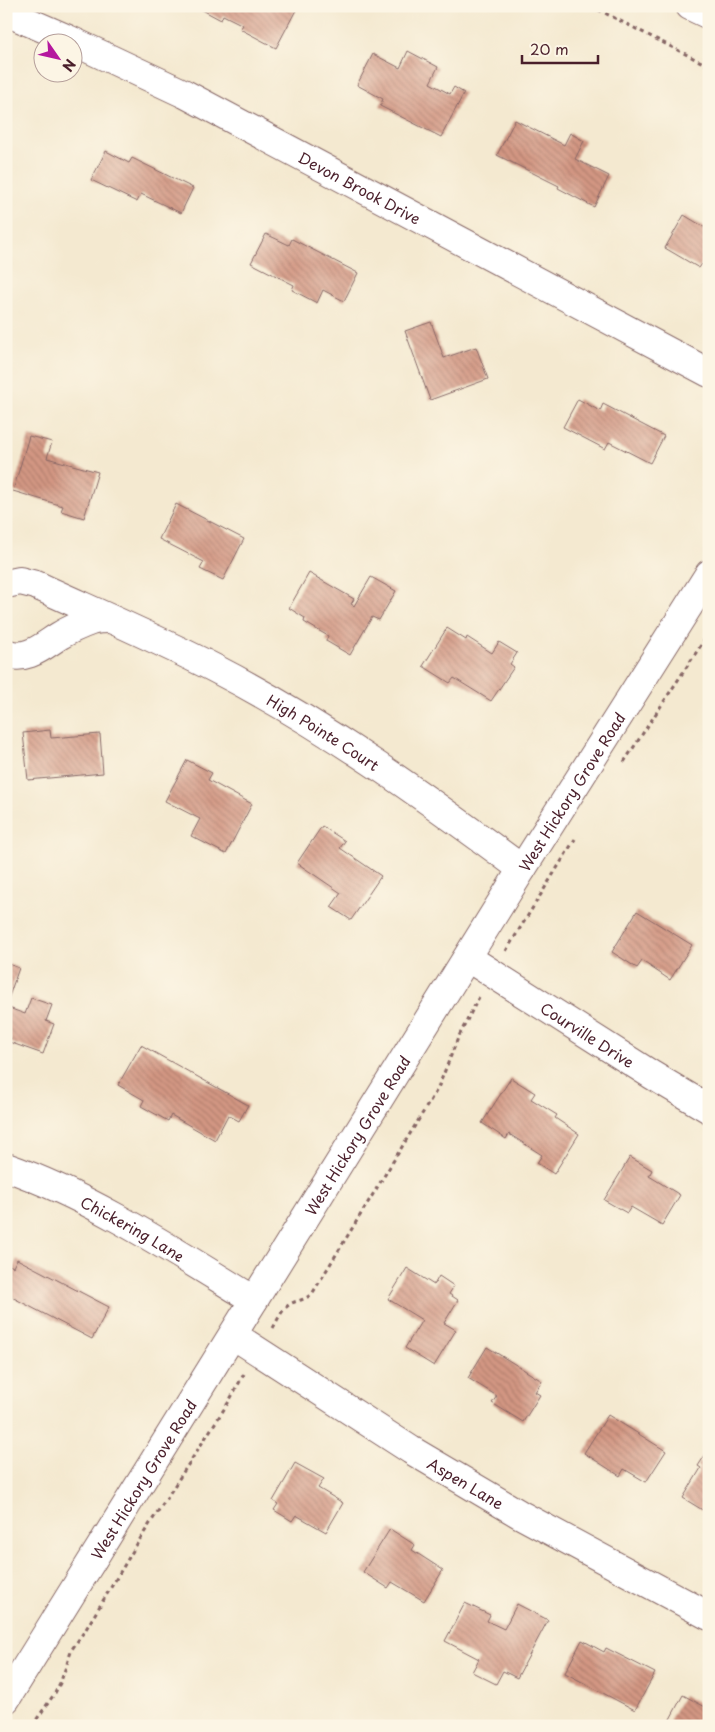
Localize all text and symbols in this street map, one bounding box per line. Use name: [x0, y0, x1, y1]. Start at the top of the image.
north arrow: [32, 32, 82, 82]
scale bar: [522, 32, 599, 64]
text: 20 m: [530, 37, 569, 60]
text: N: [57, 55, 81, 76]
street label: Devon Brook Drive: [295, 145, 425, 229]
street label: High Pointe Court: [263, 688, 384, 776]
street label: West Hickory Grove Road: [512, 708, 630, 875]
street label: Courville Drive: [536, 996, 639, 1073]
street label: West Hickory Grove Road: [298, 1051, 415, 1219]
street label: Chickering Lane: [77, 1189, 189, 1266]
street label: West Hickory Grove Road: [84, 1395, 201, 1563]
street label: Aspen Lane: [424, 1451, 509, 1514]

